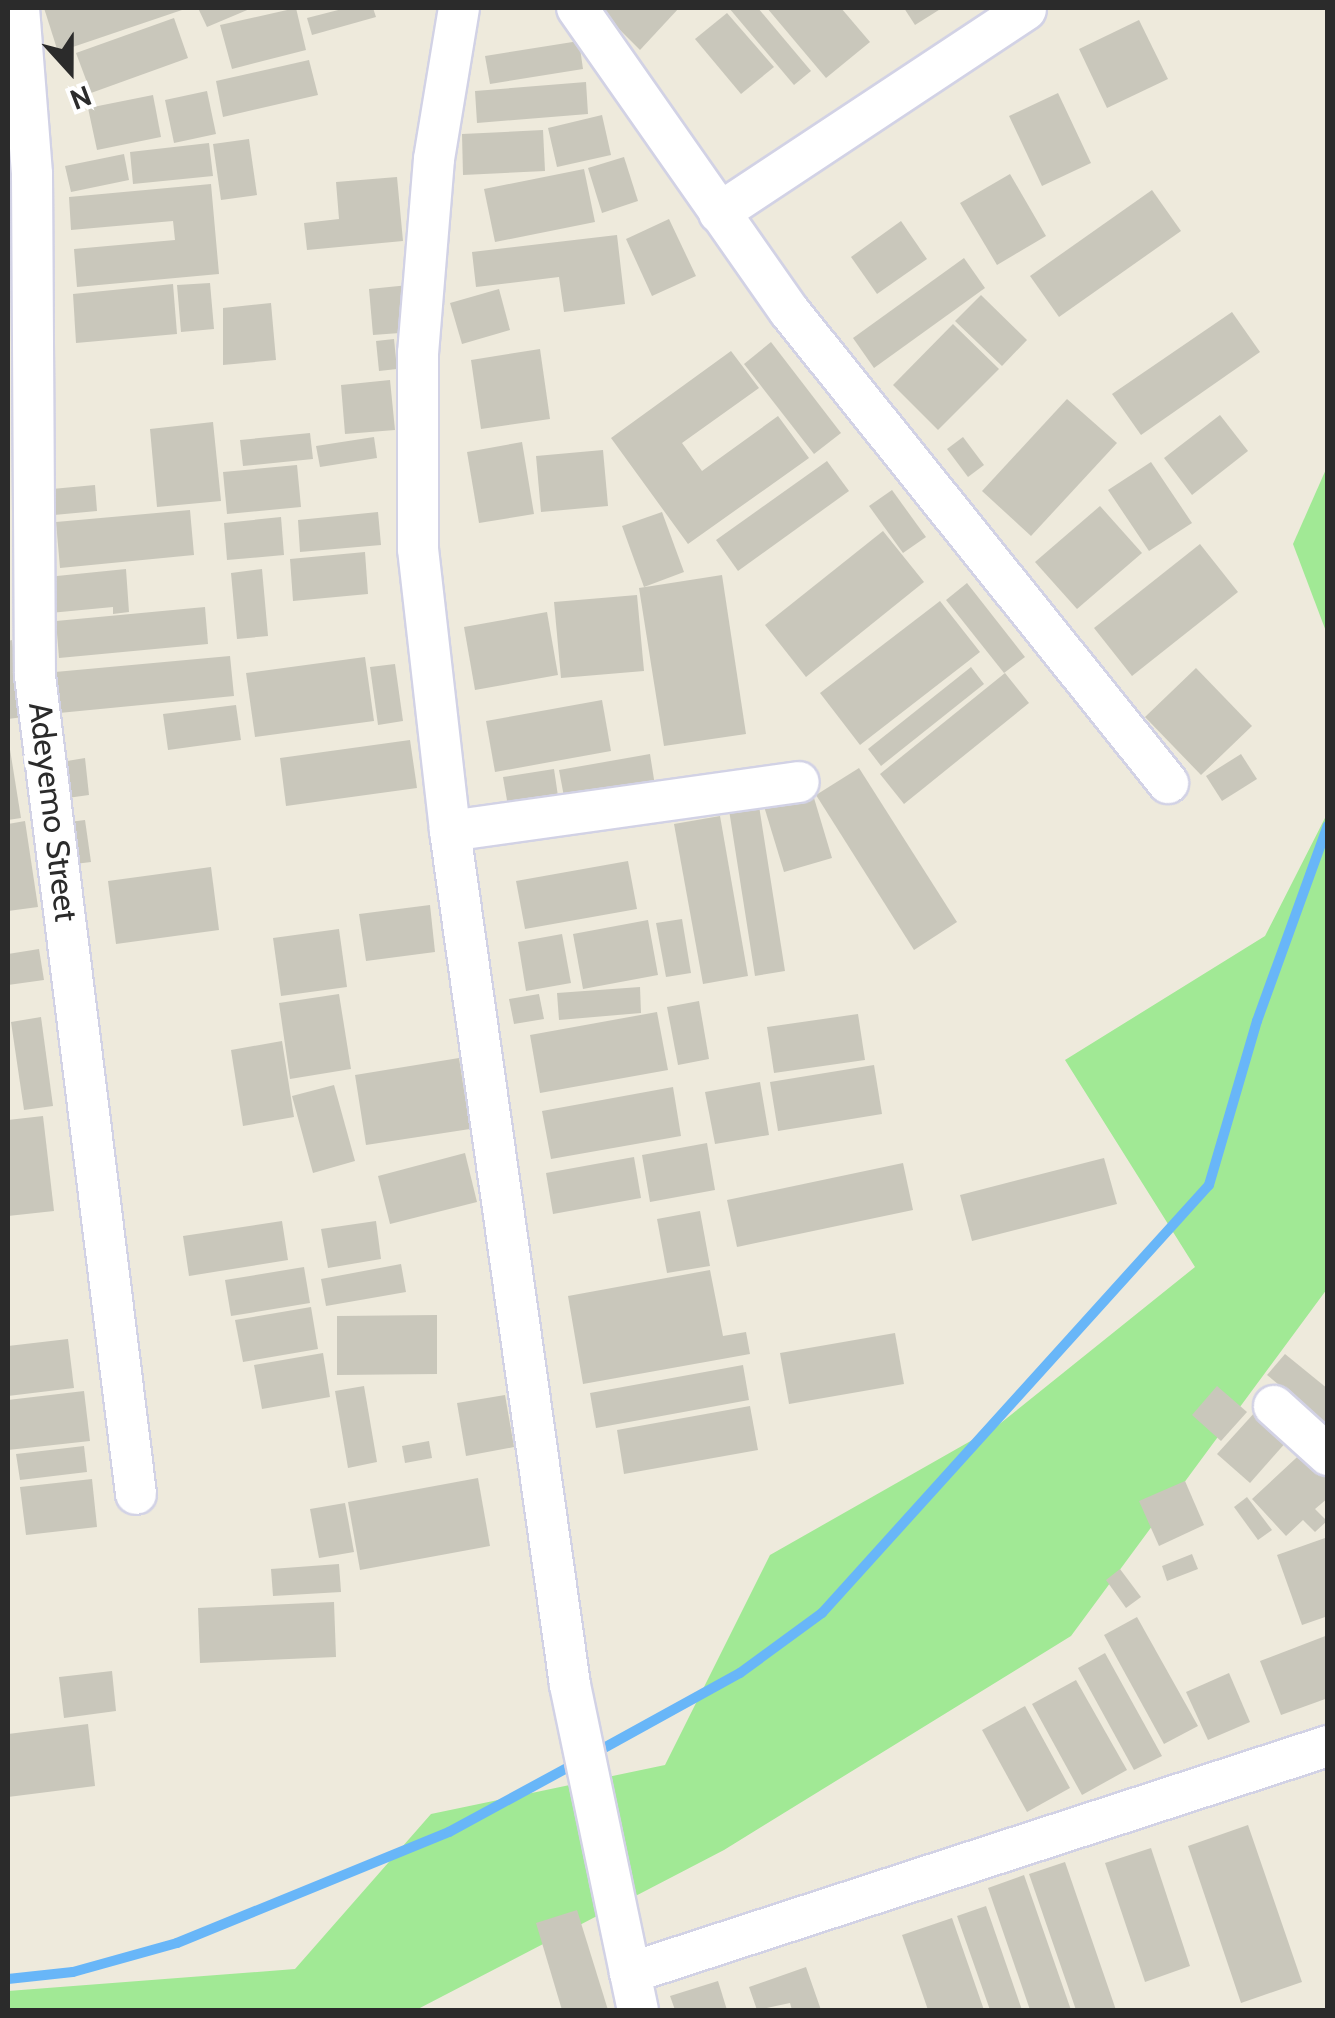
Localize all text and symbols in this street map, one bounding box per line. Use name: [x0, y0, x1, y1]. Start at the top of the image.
north arrow: [20, 20, 120, 120]
text: N: [65, 79, 96, 117]
street label: Adeyemo Street: [20, 700, 86, 924]

